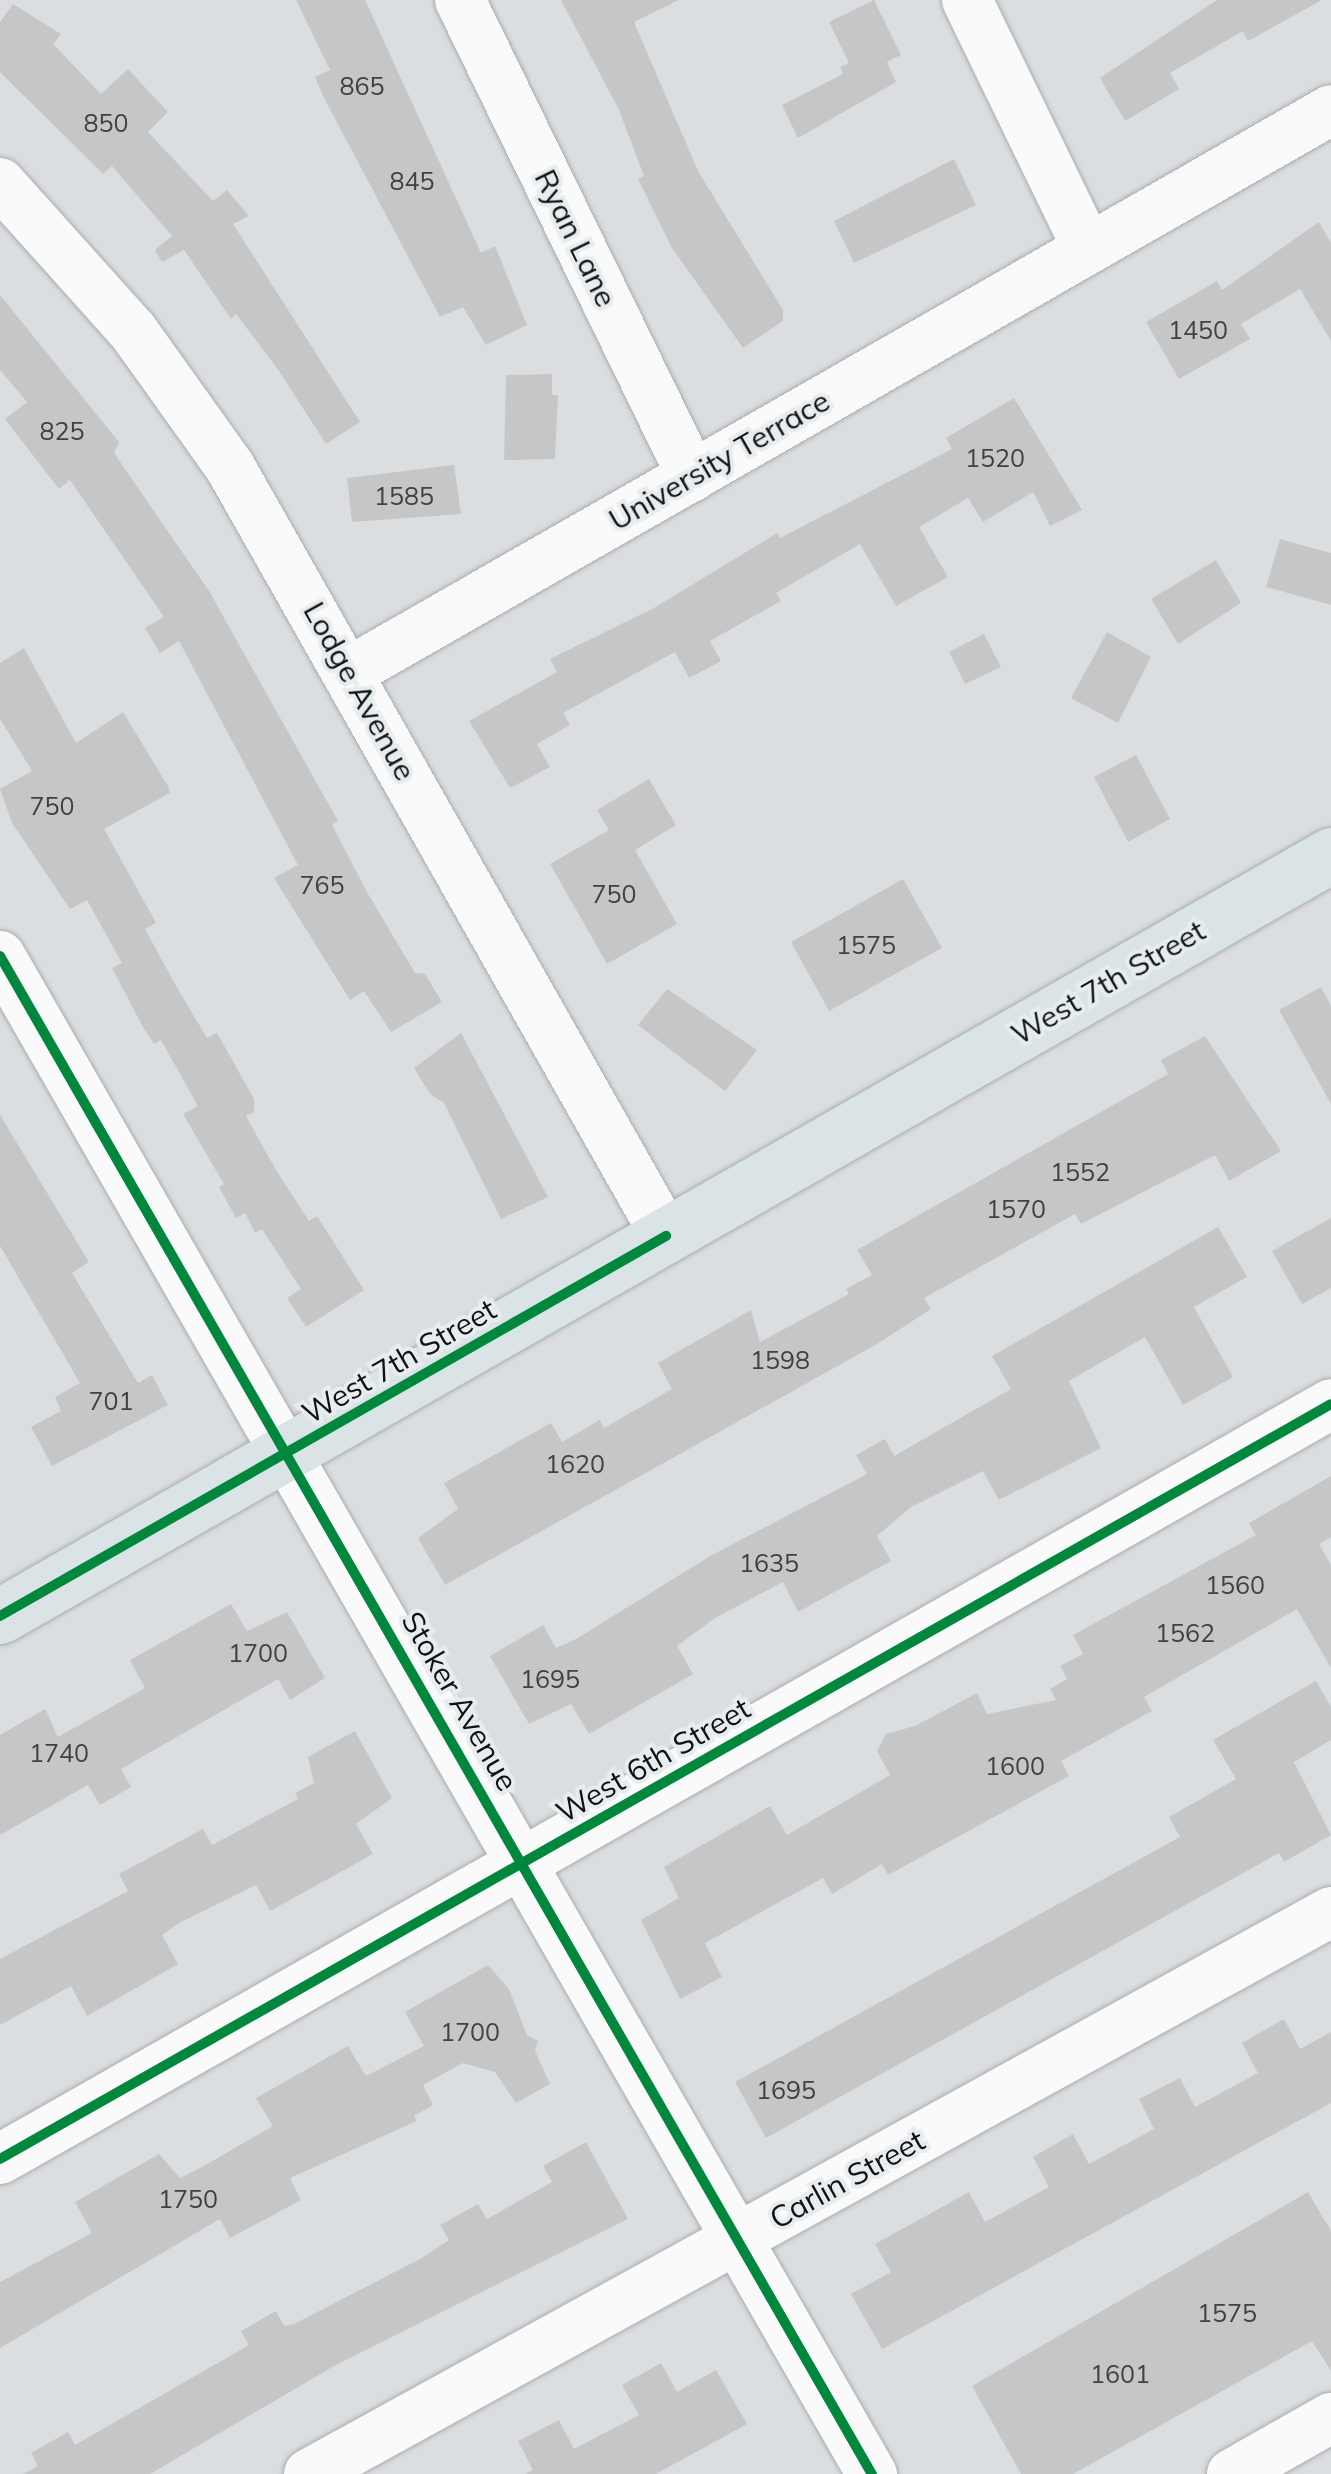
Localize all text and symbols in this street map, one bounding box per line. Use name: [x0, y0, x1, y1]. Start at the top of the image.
house number: 865: [340, 71, 384, 101]
house number: 850: [84, 108, 128, 138]
street label: Ryan Lane: [527, 164, 625, 312]
house number: 845: [390, 166, 434, 196]
house number: 1450: [1168, 315, 1228, 345]
street label: University Terrace: [602, 382, 836, 538]
house number: 825: [40, 416, 84, 446]
house number: 1520: [965, 443, 1025, 473]
house number: 1585: [374, 481, 434, 511]
street label: Lodge Avenue: [296, 596, 424, 786]
house number: 750: [30, 791, 74, 821]
house number: 765: [300, 870, 344, 900]
house number: 750: [592, 879, 636, 909]
street label: West 7th Street: [1005, 912, 1211, 1052]
house number: 1575: [836, 930, 896, 960]
house number: 1552: [1050, 1157, 1110, 1187]
house number: 1570: [986, 1194, 1046, 1224]
street label: West 7th Street: [296, 1291, 502, 1431]
house number: 1598: [750, 1345, 810, 1375]
house number: 701: [89, 1386, 133, 1416]
house number: 1620: [545, 1449, 605, 1479]
house number: 1635: [739, 1548, 799, 1578]
house number: 1560: [1205, 1570, 1265, 1600]
street label: Stoker Avenue: [394, 1605, 526, 1797]
house number: 1562: [1155, 1618, 1215, 1648]
house number: 1700: [228, 1638, 288, 1668]
house number: 1695: [520, 1664, 580, 1694]
street label: West 6th Street: [550, 1690, 756, 1830]
house number: 1740: [29, 1738, 89, 1768]
house number: 1600: [985, 1751, 1045, 1781]
house number: 1700: [440, 2017, 500, 2047]
house number: 1695: [756, 2075, 816, 2105]
street label: Carlin Street: [763, 2122, 931, 2236]
house number: 1750: [158, 2184, 218, 2214]
house number: 1575: [1197, 2298, 1257, 2328]
house number: 1601: [1090, 2359, 1150, 2389]

